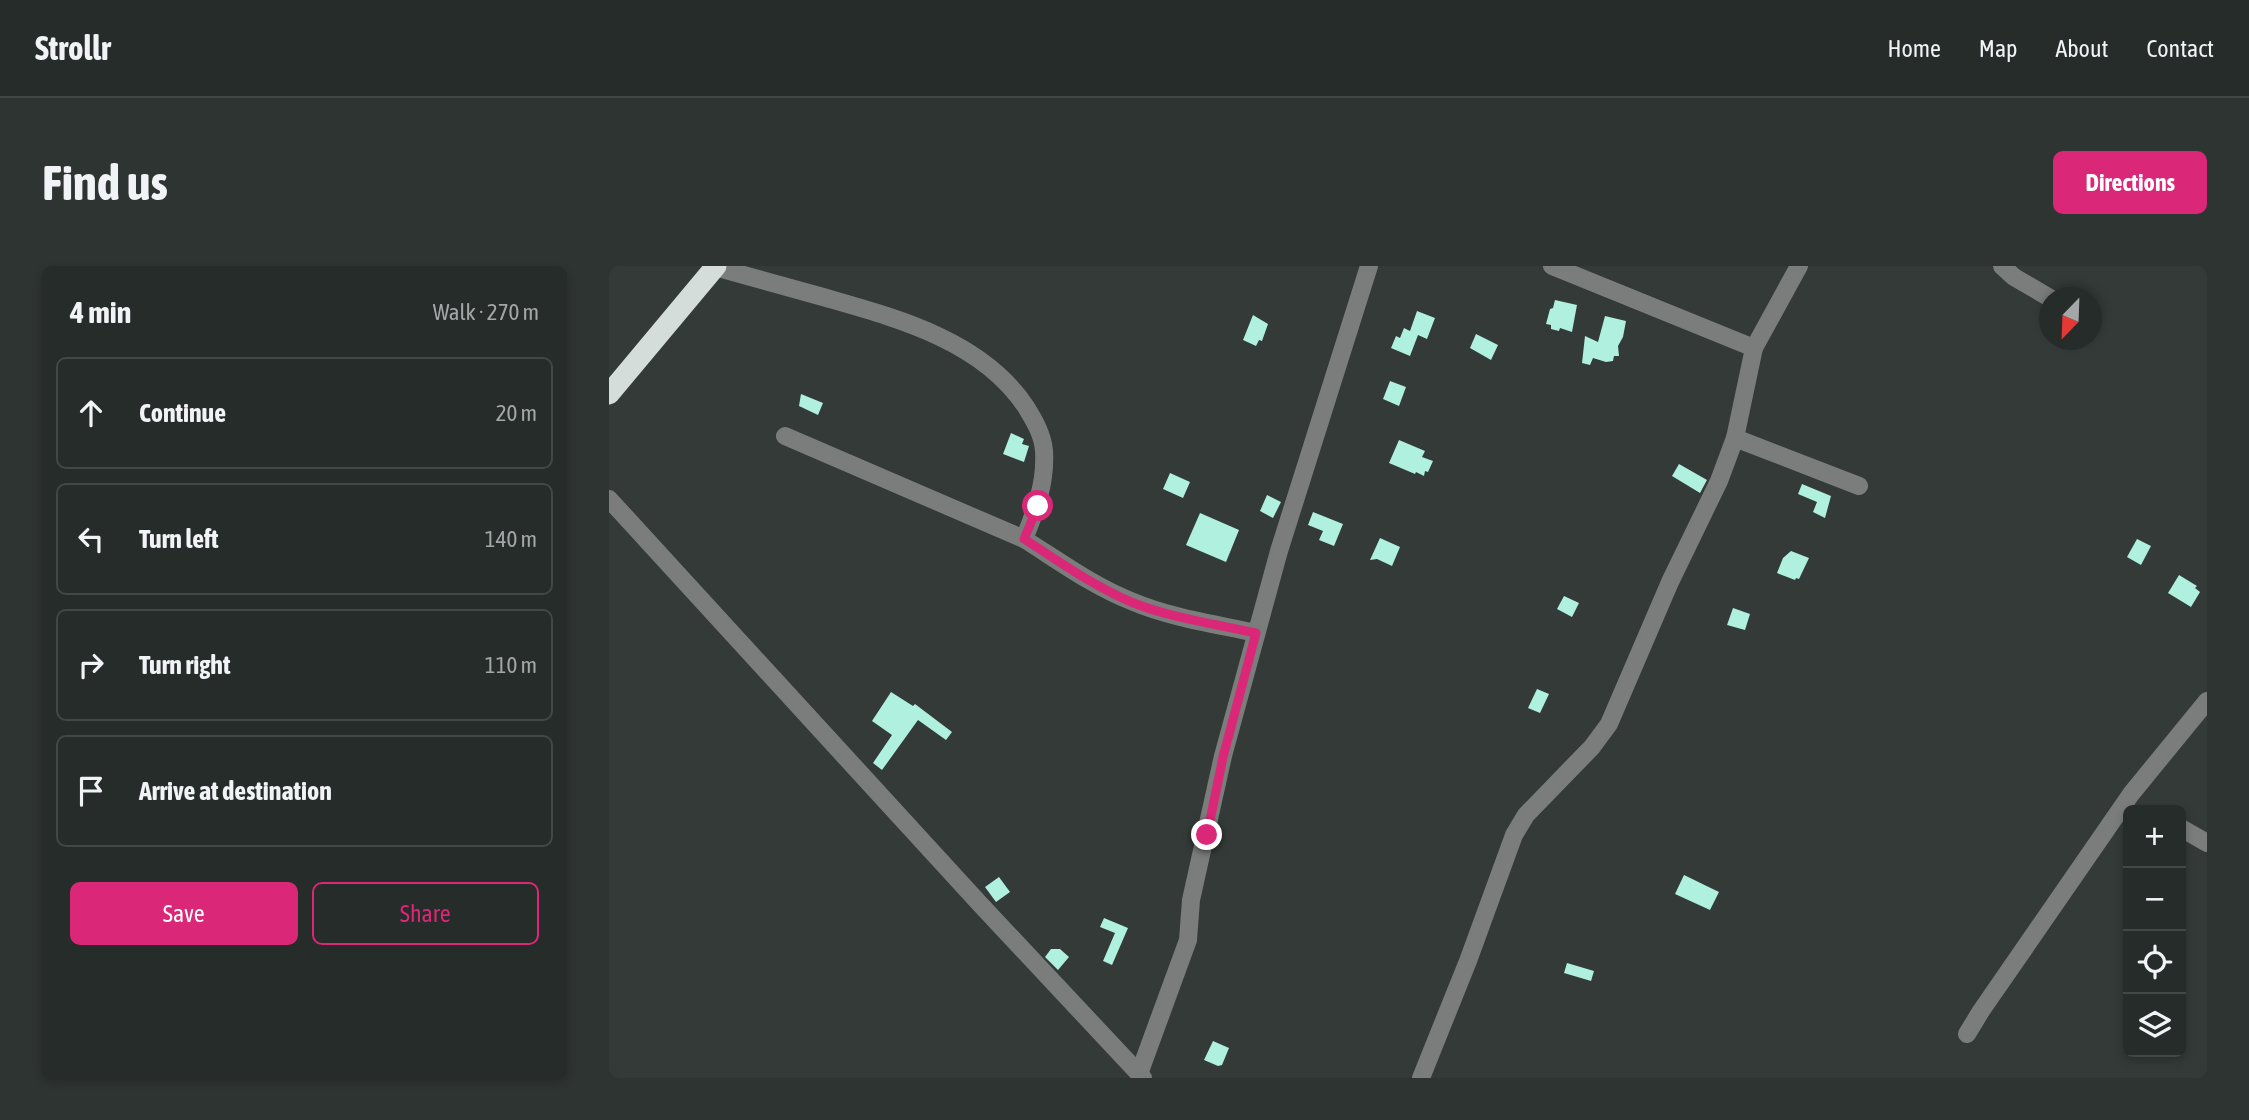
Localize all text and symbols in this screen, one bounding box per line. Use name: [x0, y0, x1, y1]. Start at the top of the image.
text: Strollr: [35, 29, 111, 67]
text: Home: [1887, 35, 1941, 62]
text: Map: [1979, 35, 2017, 62]
text: About: [2055, 35, 2108, 62]
text: Contact: [2146, 35, 2214, 62]
button: Directions: [2053, 151, 2207, 214]
text: Find us: [42, 154, 168, 210]
north arrow: [2039, 287, 2102, 350]
text: 4 min: [70, 295, 131, 329]
text: Walk · 270 m: [433, 299, 539, 325]
icon: ahead: [72, 394, 110, 432]
text: Continue: [139, 398, 226, 428]
text: 20 m: [496, 400, 537, 426]
route start: [1022, 490, 1053, 521]
icon: left: [72, 520, 110, 558]
text: Turn left: [139, 524, 219, 554]
text: 140 m: [485, 526, 537, 552]
icon: right: [72, 646, 110, 684]
text: Turn right: [139, 650, 230, 680]
text: 110 m: [485, 652, 537, 678]
icon: arrive: [72, 772, 110, 810]
text: Arrive at destination: [139, 776, 332, 806]
map controls: [2123, 805, 2186, 1057]
button: +: [2123, 805, 2186, 868]
route end: [1191, 819, 1222, 850]
button: −: [2123, 868, 2186, 931]
button: Save: [70, 882, 298, 945]
button: Share: [312, 882, 539, 945]
button: locate: [2123, 931, 2186, 994]
button: layers: [2123, 994, 2186, 1057]

